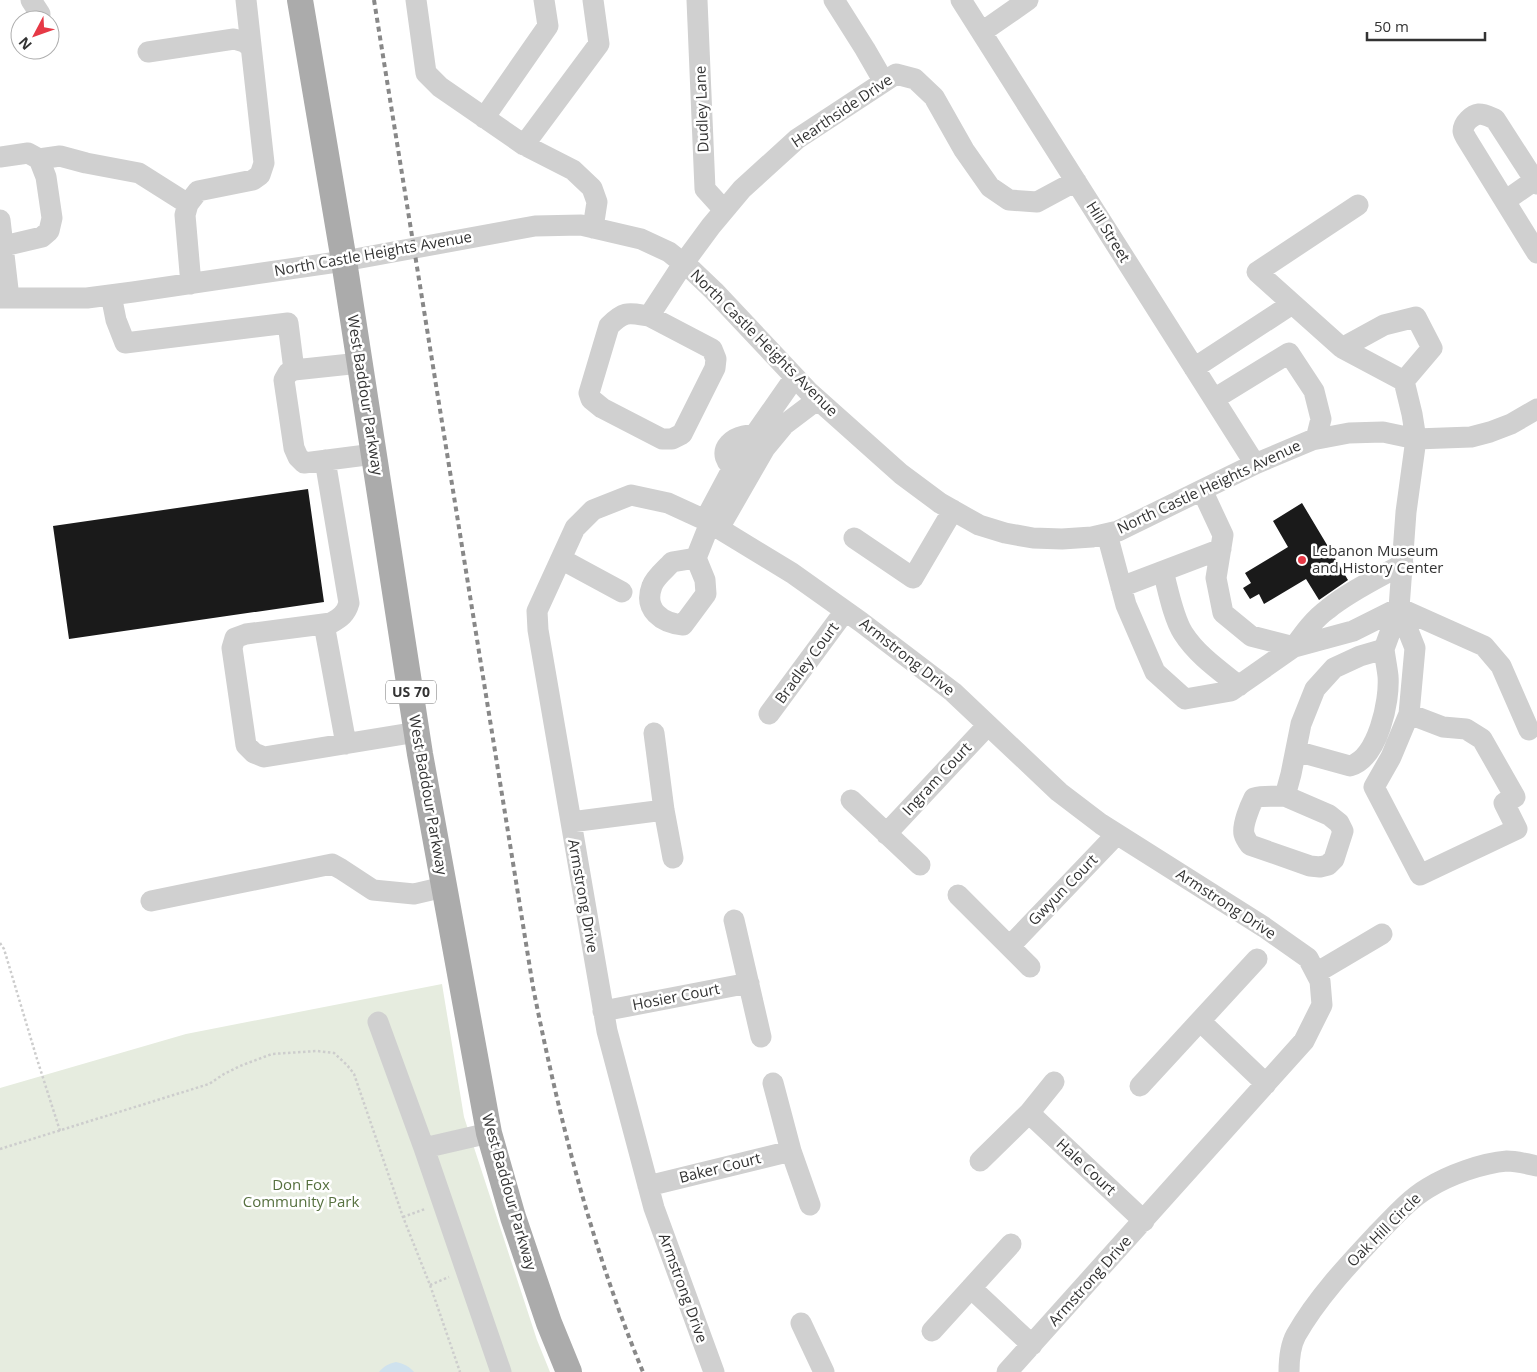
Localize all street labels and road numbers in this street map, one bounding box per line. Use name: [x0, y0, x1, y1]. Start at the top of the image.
street label: Dudley Lane: [689, 65, 713, 153]
street label: Hearthside Drive: [787, 69, 896, 151]
street label: Hill Street: [1082, 197, 1135, 266]
street label: North Castle Heights Avenue: [272, 226, 473, 280]
street label: North Castle Heights Avenue: [687, 264, 843, 420]
street label: West Baddour Parkway: [343, 313, 389, 477]
street label: North Castle Heights Avenue: [1113, 435, 1304, 538]
street label: Armstrong Drive: [856, 613, 959, 700]
street label: Bradley Court: [770, 618, 843, 707]
road number: US 70: [386, 680, 436, 704]
street label: West Baddour Parkway: [405, 713, 453, 877]
street label: Ingram Court: [897, 738, 975, 819]
street label: Armstrong Drive: [564, 837, 604, 954]
street label: Gwyun Court: [1023, 849, 1101, 929]
street label: Armstrong Drive: [1173, 863, 1280, 943]
street label: Hosier Court: [630, 978, 721, 1014]
street label: West Baddour Parkway: [478, 1111, 542, 1273]
street label: Hale Court: [1053, 1133, 1121, 1199]
street label: Baker Court: [677, 1147, 763, 1187]
street label: Oak Hill Circle: [1342, 1188, 1425, 1271]
street label: Armstrong Drive: [655, 1230, 713, 1345]
street label: Armstrong Drive: [1043, 1231, 1135, 1330]

